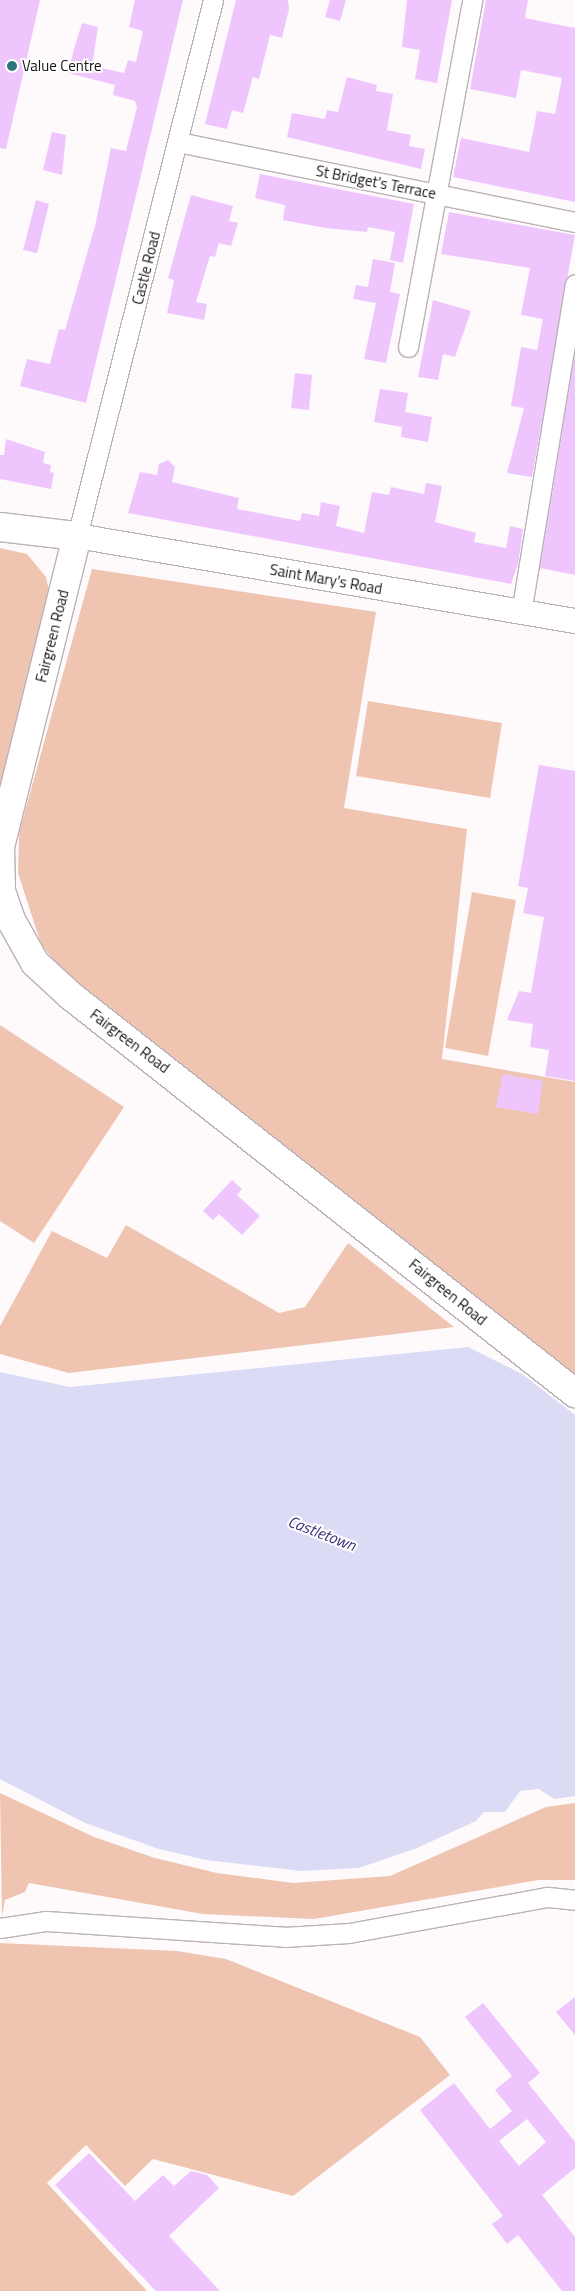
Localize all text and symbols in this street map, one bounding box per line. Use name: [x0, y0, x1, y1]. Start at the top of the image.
place label: Value Centre: [22, 57, 102, 75]
marker: Value Centre: [6, 60, 18, 72]
street label: St Bridget's Terrace: [314, 162, 438, 202]
street label: Castle Road: [128, 230, 164, 306]
street label: Saint Mary's Road: [268, 560, 384, 598]
street label: Fairgreen Road: [32, 588, 72, 684]
street label: Fairgreen Road: [87, 1005, 173, 1077]
street label: Fairgreen Road: [405, 1255, 491, 1329]
water label: Castletown: [285, 1511, 359, 1555]

